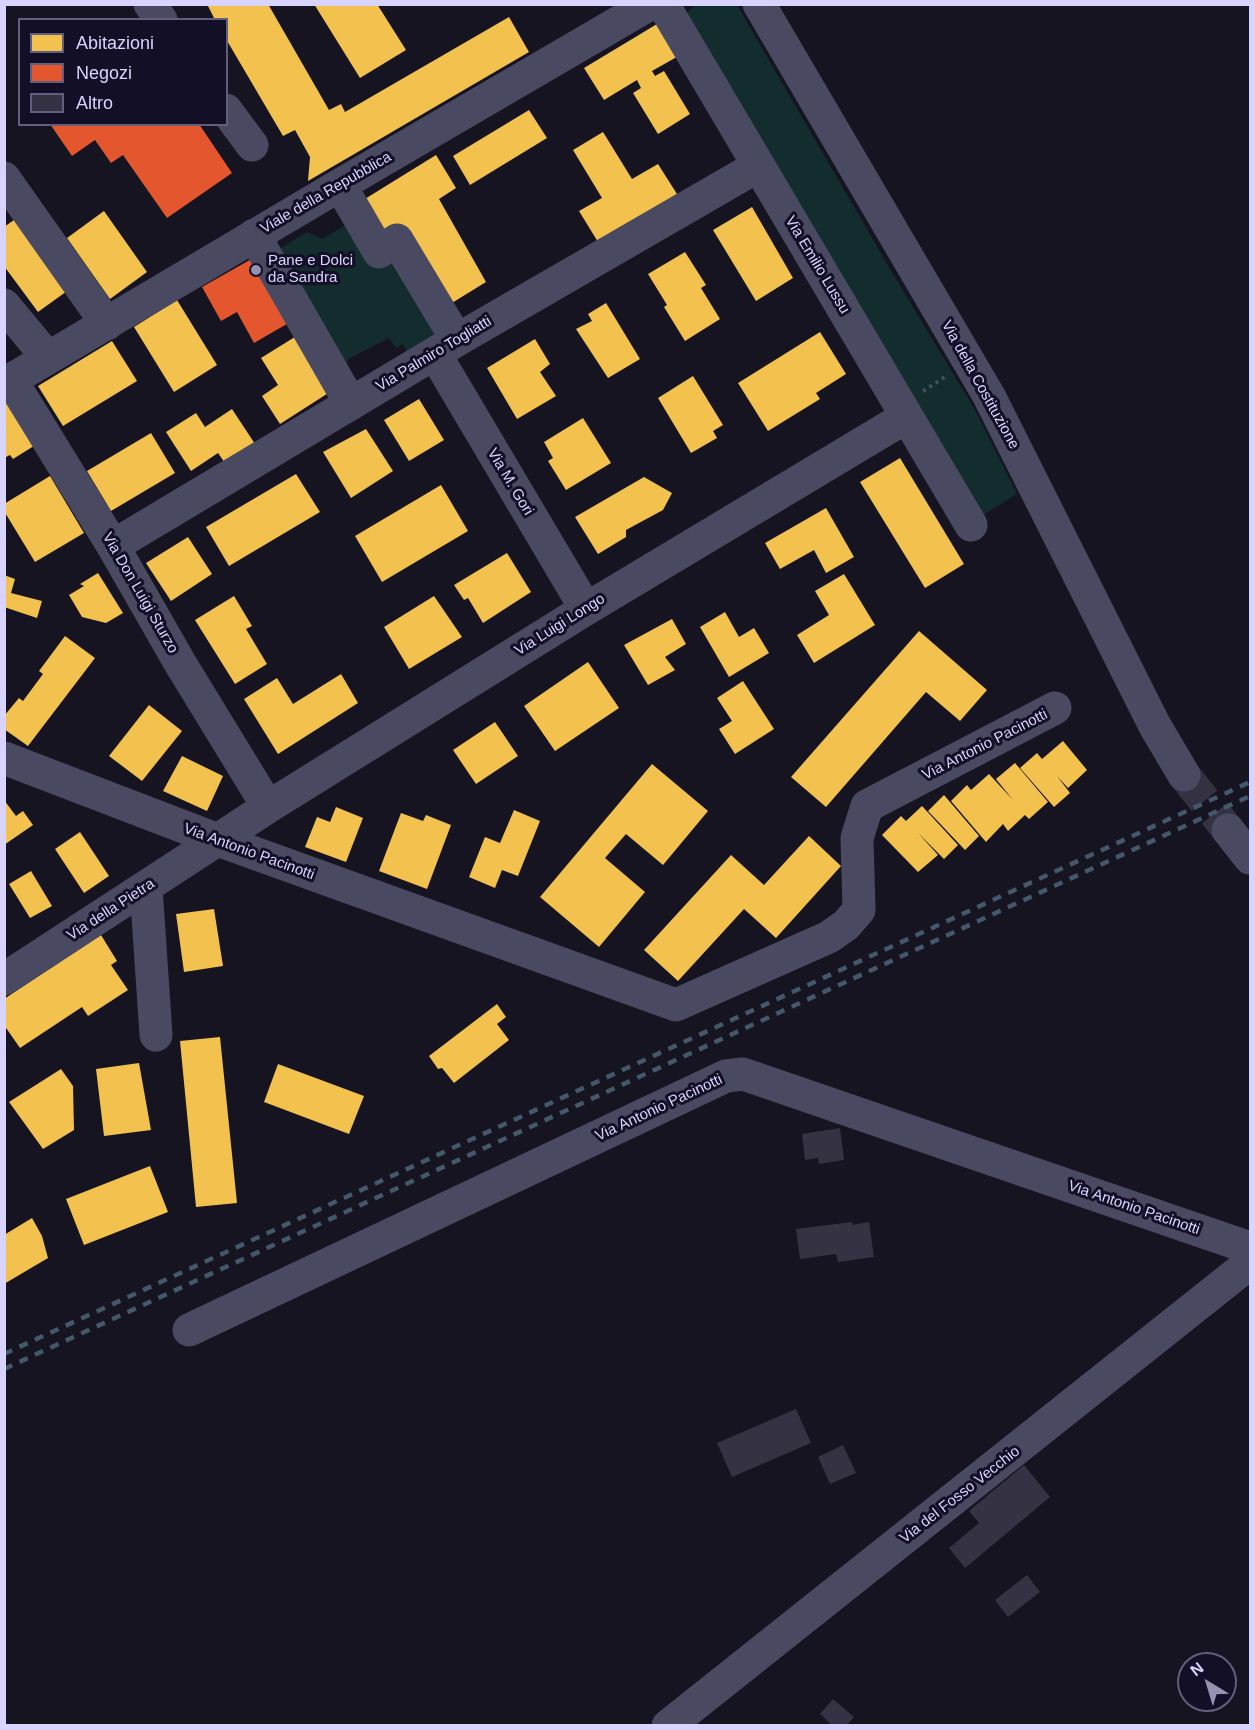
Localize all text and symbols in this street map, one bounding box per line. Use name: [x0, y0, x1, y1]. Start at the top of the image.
legend: [18, 18, 228, 126]
text: Abitazioni: [76, 33, 154, 53]
text: Negozi: [76, 63, 132, 83]
text: Altro: [76, 93, 113, 113]
street label: Viale della Repubblica: [257, 148, 395, 238]
street label: Via Emilio Lussu: [781, 213, 853, 317]
place label: Pane e Dolci da Sandra: [268, 252, 353, 287]
marker: Pane e Dolci da Sandra: [249, 263, 263, 277]
street label: Via Palmiro Togliatti: [373, 312, 495, 396]
street label: Via della Costituzione: [937, 318, 1023, 452]
street label: Via M. Gori: [483, 445, 537, 519]
street label: Via Don Luigi Sturzo: [98, 529, 182, 657]
street label: Via Luigi Longo: [511, 590, 609, 660]
street label: Via Antonio Pacinotti: [919, 706, 1051, 784]
street label: Via Antonio Pacinotti: [181, 820, 317, 884]
street label: Via della Pietra: [64, 875, 158, 945]
street label: Via Antonio Pacinotti: [593, 1071, 725, 1145]
street label: Via Antonio Pacinotti: [1066, 1177, 1202, 1239]
street label: Via del Fosso Vecchio: [896, 1443, 1024, 1547]
north arrow: [1177, 1652, 1237, 1712]
text: N: [1187, 1659, 1207, 1679]

